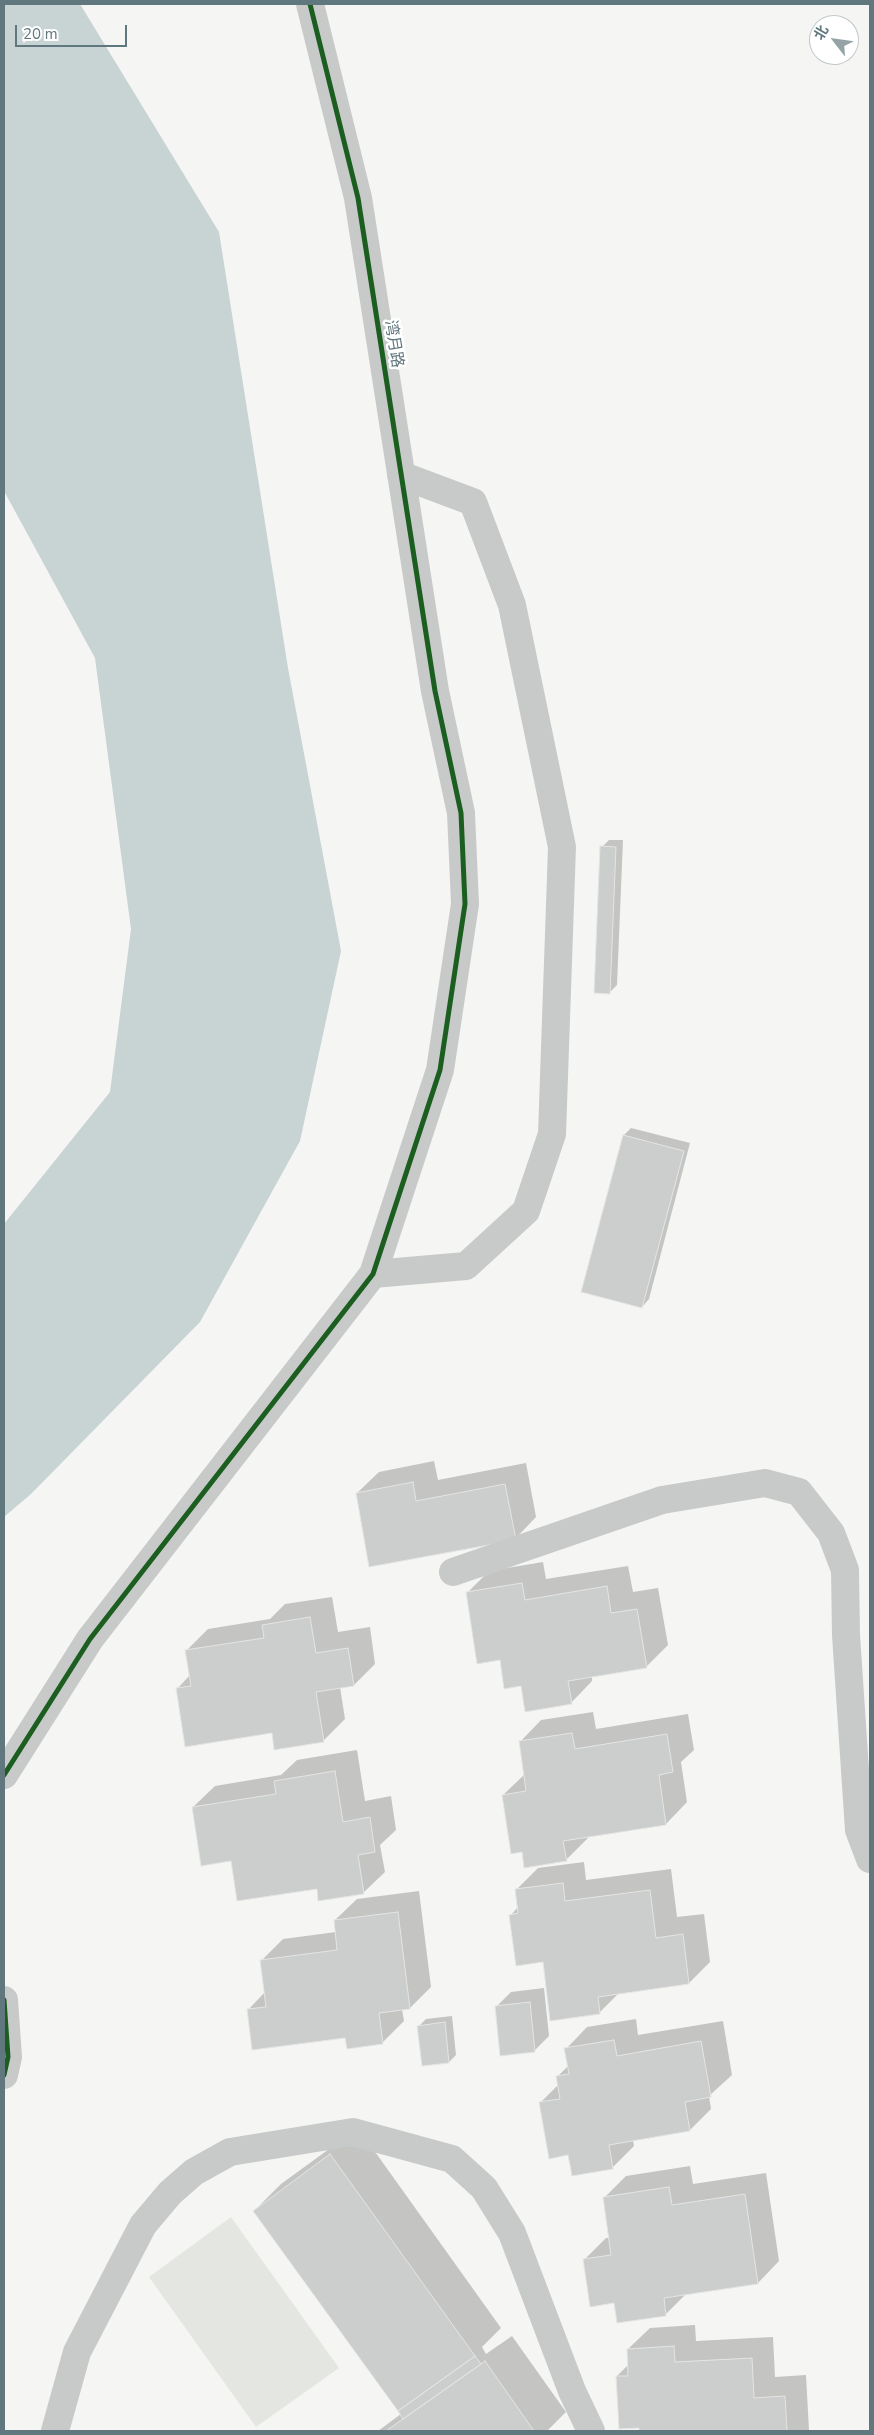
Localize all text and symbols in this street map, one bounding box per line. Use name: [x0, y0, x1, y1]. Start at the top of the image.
scale bar: [18, 15, 130, 47]
north arrow: [809, 15, 859, 65]
text: 北: [810, 22, 833, 44]
text: 20 m: [23, 24, 58, 44]
street label: 湾月路: [380, 319, 406, 369]

